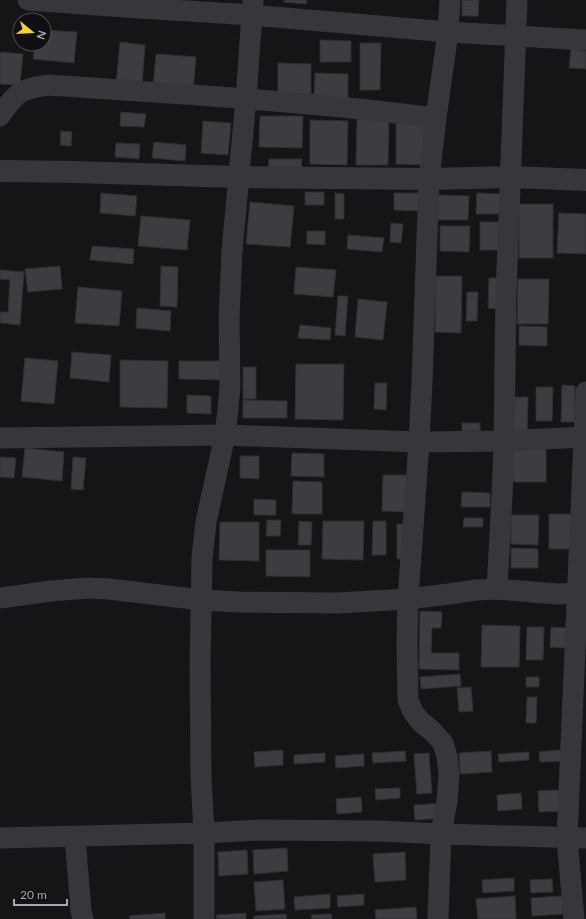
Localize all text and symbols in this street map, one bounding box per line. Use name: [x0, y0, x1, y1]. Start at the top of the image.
north arrow: [12, 12, 52, 52]
text: N: [34, 29, 49, 41]
scale bar: [14, 881, 67, 907]
text: 20 m: [20, 887, 47, 902]

